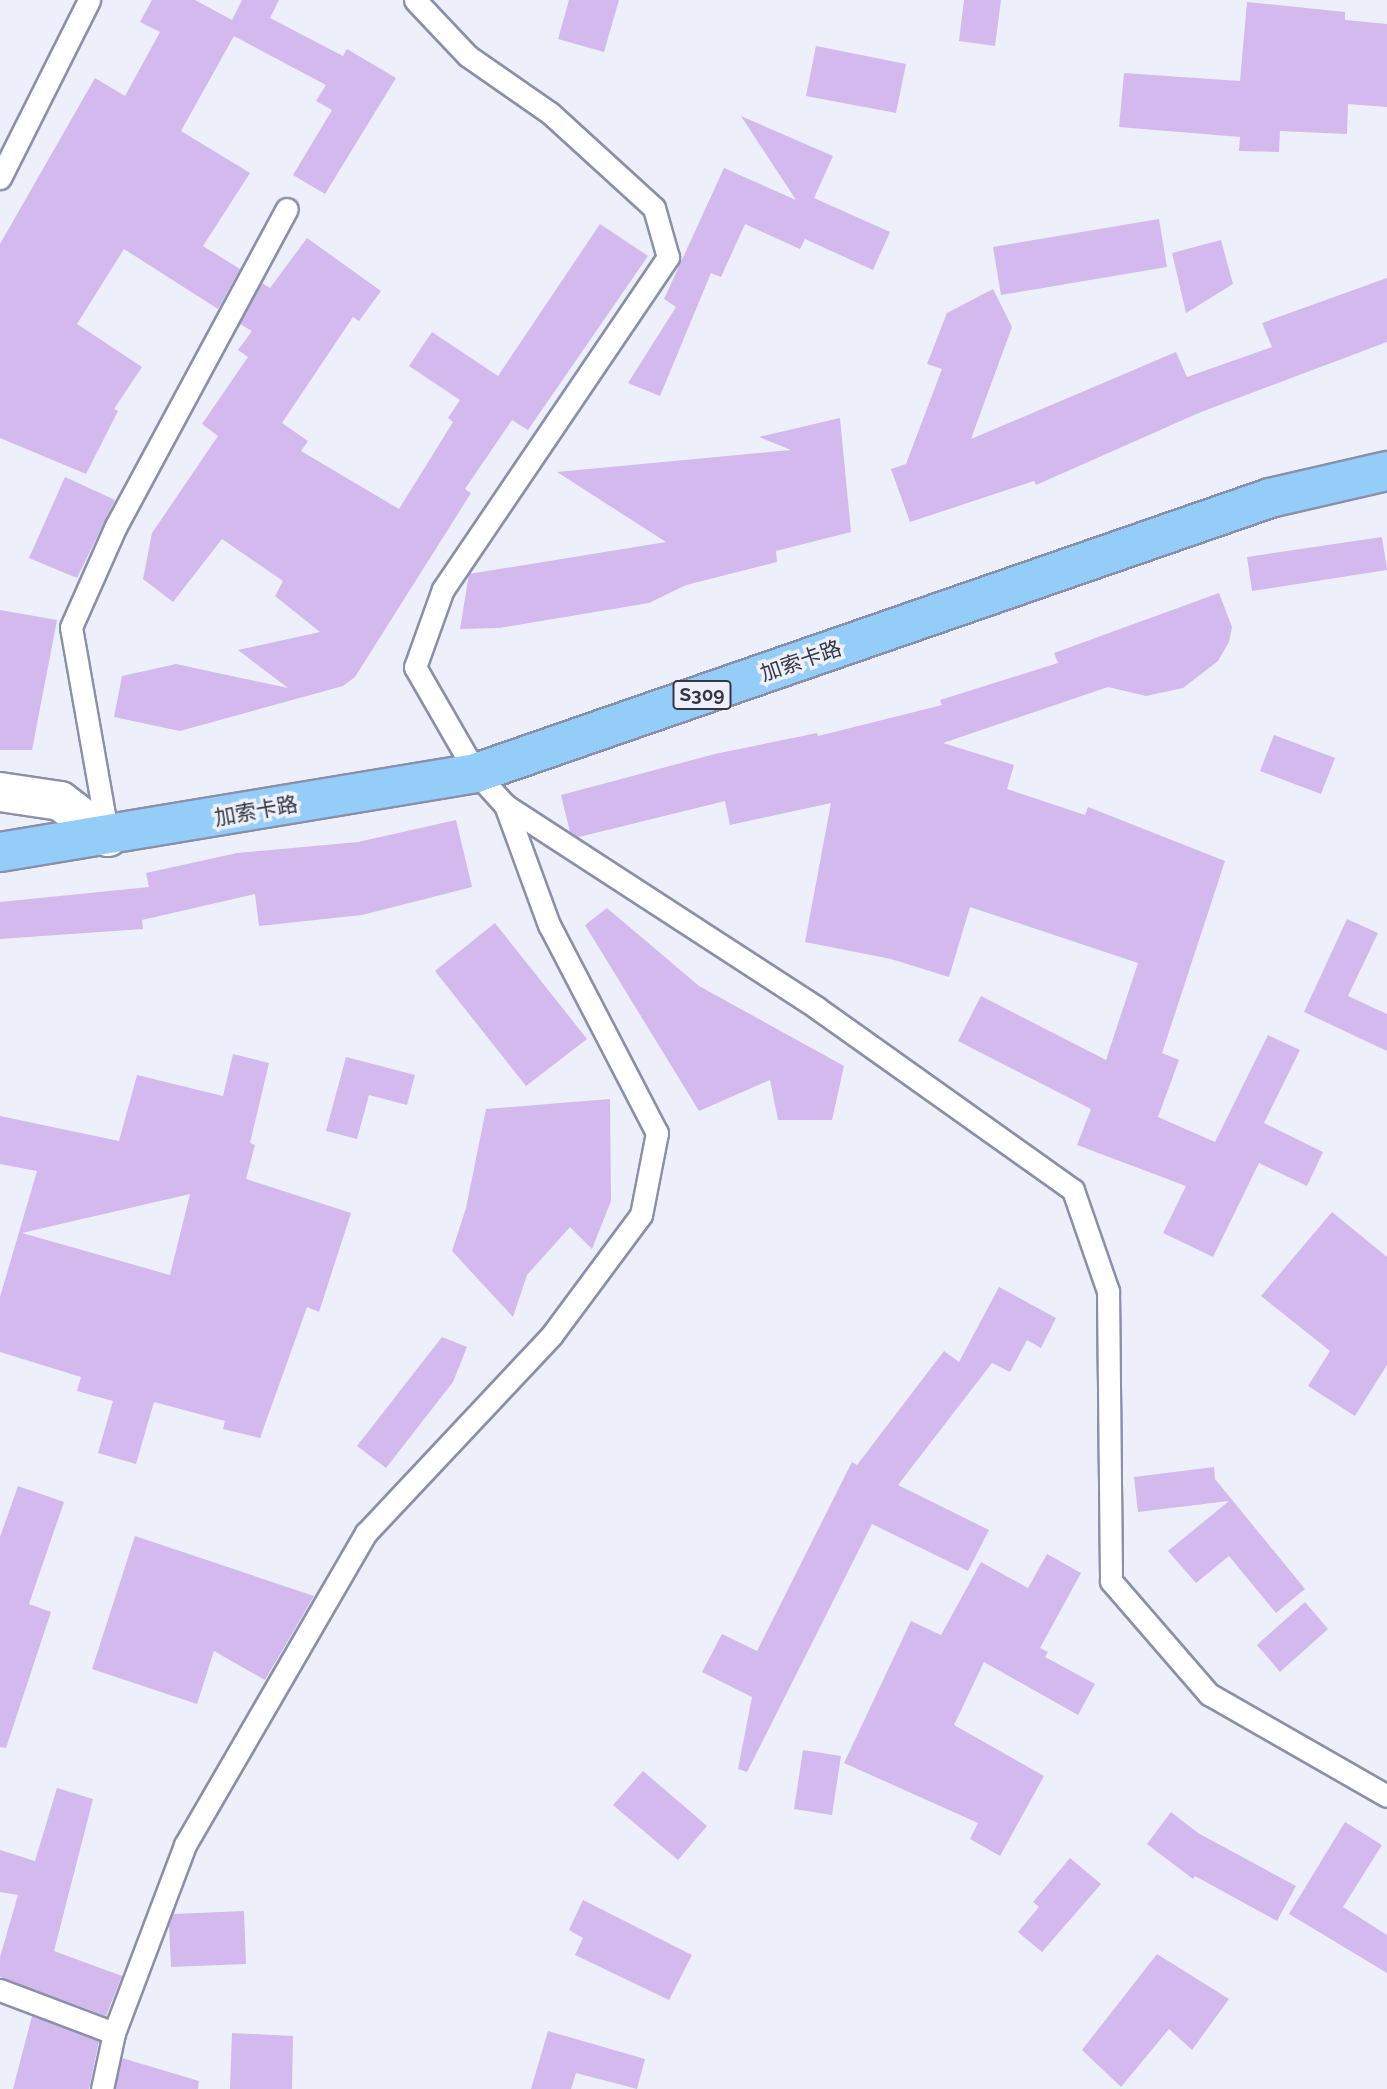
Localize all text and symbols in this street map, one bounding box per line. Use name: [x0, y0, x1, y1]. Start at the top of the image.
street label: 加索卡路: [757, 635, 845, 687]
road number: S309: [672, 680, 732, 710]
street label: 加索卡路: [212, 791, 300, 831]

